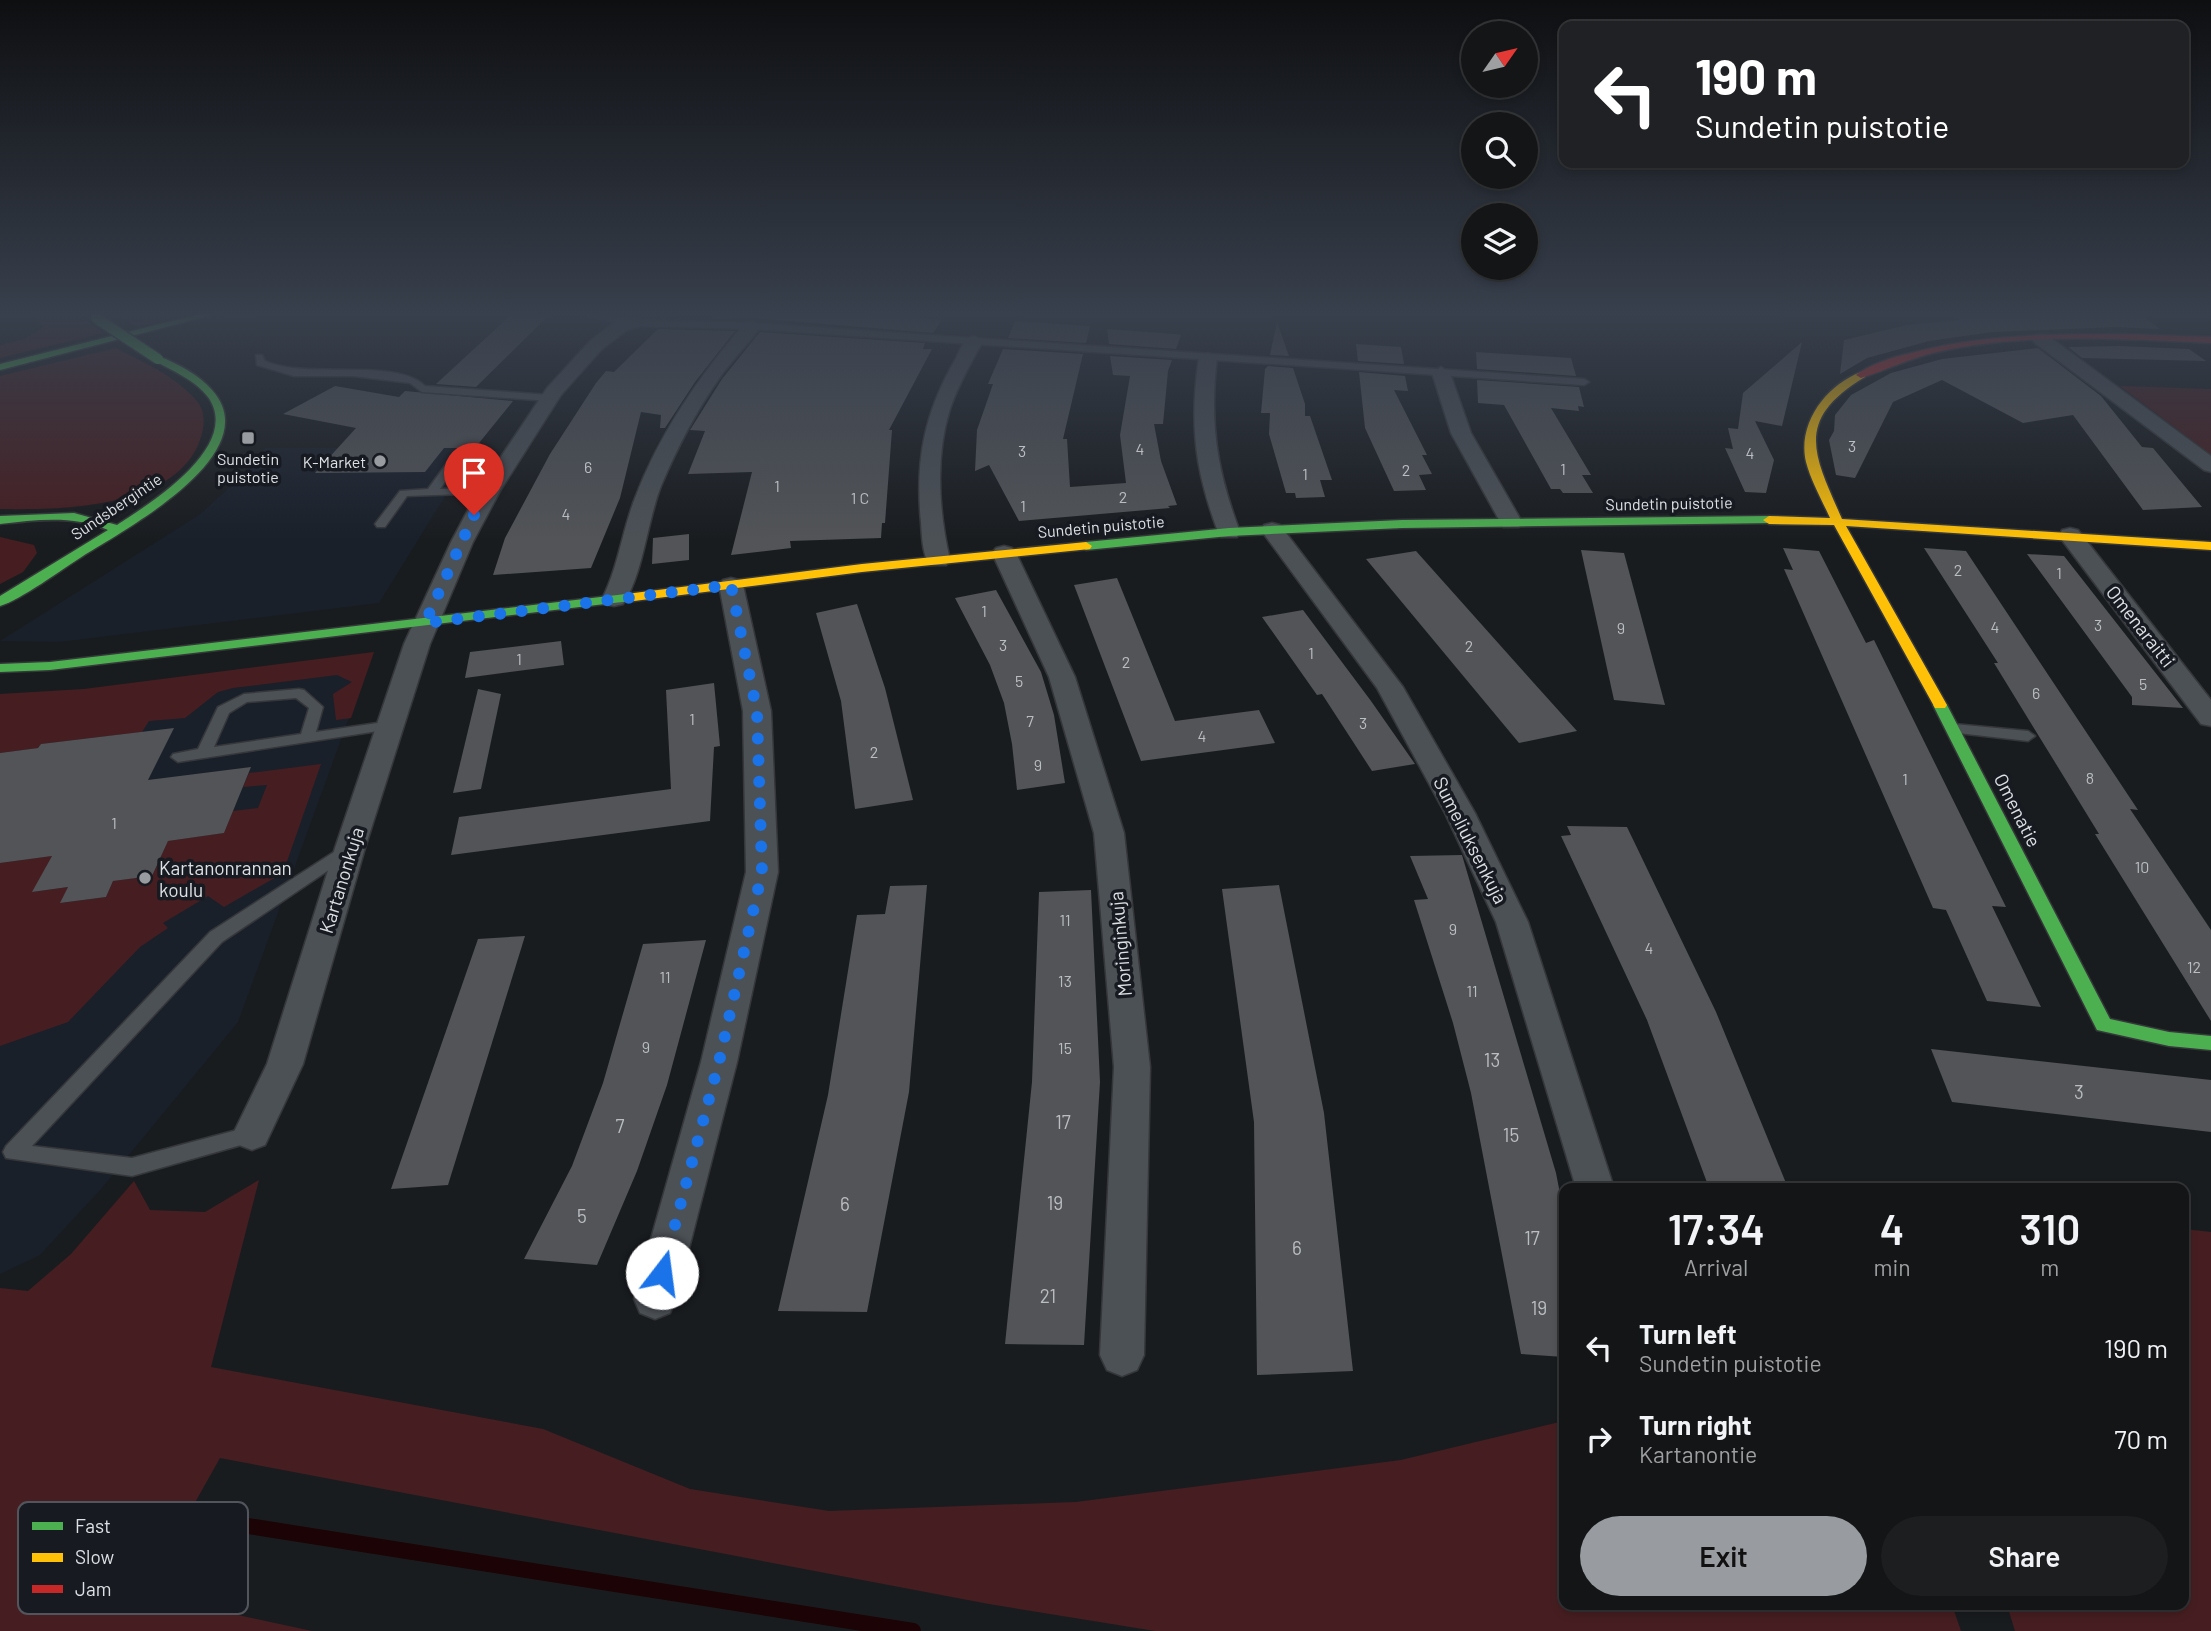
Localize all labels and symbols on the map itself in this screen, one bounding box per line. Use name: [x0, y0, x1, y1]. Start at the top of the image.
north arrow: [1461, 21, 1538, 98]
marker: Sundetin puistotie: [240, 430, 256, 446]
house number: 3: [1848, 436, 1856, 455]
house number: 4: [1136, 439, 1144, 458]
house number: 3: [1018, 441, 1026, 460]
pin: [444, 443, 504, 515]
house number: 4: [1746, 443, 1754, 462]
place label: Sundetin puistotie: [217, 449, 279, 486]
place label: K-Market: [303, 452, 366, 471]
marker: K-Market: [372, 453, 388, 469]
house number: 6: [584, 457, 592, 476]
house number: 1: [1560, 459, 1566, 478]
house number: 2: [1402, 460, 1410, 479]
house number: 1: [1302, 464, 1308, 483]
street label: Sundsbergintie: [67, 469, 165, 543]
house number: 1: [774, 476, 780, 495]
house number: 2: [1119, 487, 1127, 506]
house number: 1 C: [851, 488, 869, 507]
street label: Sundetin puistotie: [1605, 492, 1733, 514]
house number: 1: [1020, 496, 1026, 515]
house number: 4: [562, 504, 570, 523]
street label: Sundetin puistotie: [1037, 511, 1165, 541]
house number: 2: [1954, 560, 1962, 579]
house number: 1: [2056, 563, 2062, 582]
street label: Omenaraitti: [2102, 580, 2180, 672]
house number: 1: [981, 601, 987, 620]
house number: 3: [2094, 615, 2102, 634]
house number: 4: [1991, 617, 1999, 636]
house number: 9: [1617, 618, 1625, 637]
house number: 3: [999, 635, 1007, 654]
house number: 2: [1465, 636, 1473, 655]
house number: 1: [1308, 643, 1314, 662]
house number: 1: [516, 649, 522, 668]
house number: 2: [1122, 652, 1130, 671]
house number: 5: [1015, 671, 1023, 690]
house number: 5: [2139, 674, 2147, 693]
house number: 6: [2032, 683, 2040, 702]
house number: 1: [689, 709, 695, 728]
house number: 7: [1026, 711, 1034, 730]
house number: 3: [1359, 713, 1367, 732]
house number: 4: [1198, 726, 1206, 745]
house number: 2: [870, 742, 878, 761]
house number: 9: [1034, 755, 1042, 774]
house number: 8: [2086, 768, 2094, 787]
house number: 1: [1902, 769, 1908, 788]
street label: Omenatie: [1990, 769, 2046, 851]
street label: Sumeliuksenkuja: [1429, 773, 1513, 907]
house number: 1: [111, 813, 117, 832]
street label: Kartanonkuja: [314, 824, 368, 936]
place label: Kartanonrannan koulu: [159, 856, 292, 901]
house number: 10: [2135, 857, 2149, 876]
marker: Kartanonrannan koulu: [137, 870, 153, 886]
street label: Moringinkuja: [1104, 891, 1136, 997]
house number: 11: [1059, 910, 1071, 929]
house number: 9: [1449, 919, 1457, 938]
house number: 4: [1645, 938, 1653, 957]
house number: 12: [2187, 957, 2201, 976]
house number: 11: [659, 967, 671, 986]
house number: 13: [1058, 971, 1072, 990]
house number: 11: [1466, 981, 1478, 1000]
house number: 9: [642, 1037, 650, 1056]
house number: 15: [1058, 1038, 1072, 1057]
house number: 13: [1484, 1048, 1500, 1071]
house number: 3: [2074, 1080, 2084, 1103]
house number: 17: [1055, 1110, 1071, 1133]
house number: 7: [616, 1114, 625, 1137]
house number: 15: [1503, 1123, 1519, 1146]
house number: 19: [1047, 1191, 1063, 1214]
house number: 6: [840, 1192, 850, 1215]
house number: 5: [577, 1204, 587, 1227]
house number: 17: [1524, 1226, 1540, 1249]
position arrow: [625, 1236, 699, 1310]
house number: 6: [1292, 1236, 1302, 1259]
house number: 21: [1040, 1284, 1056, 1307]
house number: 19: [1531, 1296, 1547, 1319]
legend: [18, 1502, 248, 1614]
text: Fast: [75, 1514, 111, 1537]
text: Slow: [75, 1545, 114, 1568]
text: Jam: [75, 1577, 111, 1600]

